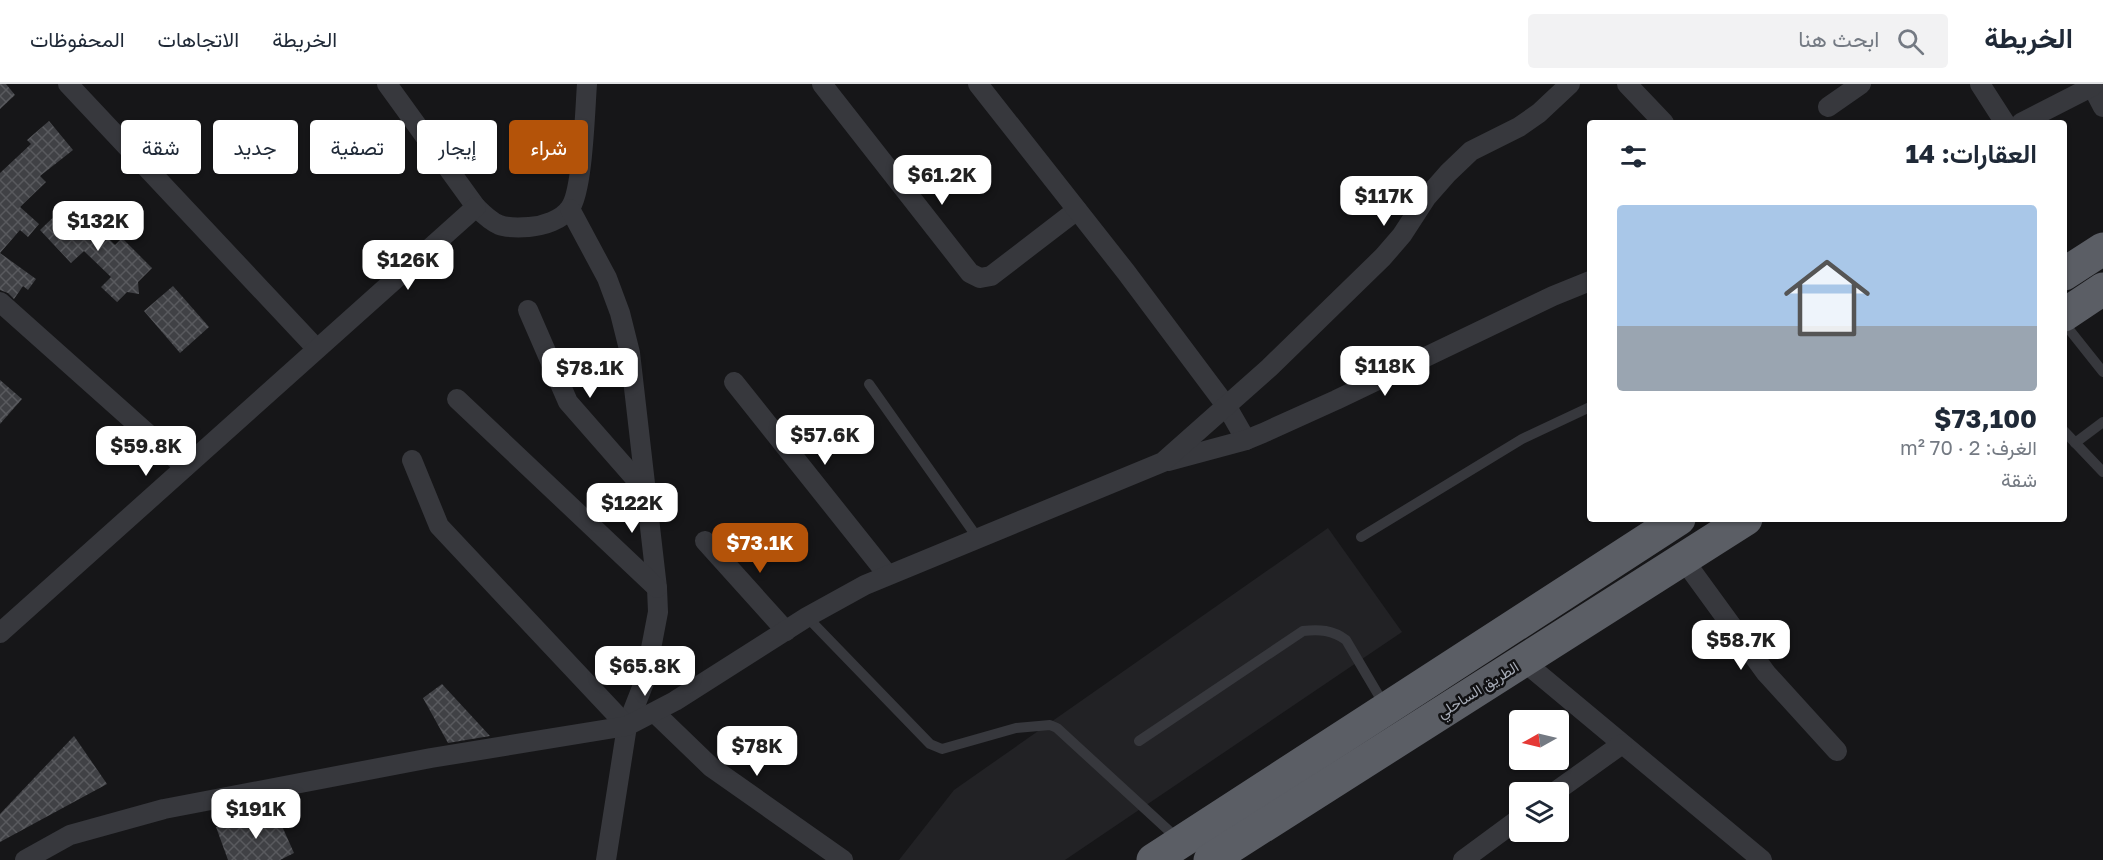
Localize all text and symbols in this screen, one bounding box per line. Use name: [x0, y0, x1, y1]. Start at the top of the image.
search box: [1528, 14, 1948, 68]
text: الخريطة: [1984, 21, 2073, 54]
text: ابحث هنا: [1798, 25, 1879, 52]
icon: search: [1894, 25, 1927, 58]
text: المحفوظات: [30, 26, 125, 52]
text: الاتجاهات: [158, 26, 239, 52]
text: الخريطة: [272, 26, 337, 52]
chip: شقة: [121, 120, 201, 174]
chip: جديد: [213, 120, 298, 174]
chip: تصفية: [310, 120, 405, 174]
chip: إيجار: [417, 120, 497, 174]
chip: شراء: [509, 120, 588, 174]
text: العقارات: 14: [1905, 138, 2037, 169]
icon: filters: [1617, 140, 1650, 173]
pin: $61.2K: [893, 155, 991, 206]
text: $61.2K: [907, 162, 977, 186]
pin: $117K: [1342, 176, 1426, 227]
text: $117K: [1354, 183, 1414, 207]
pin: $132K: [56, 201, 140, 252]
text: $132K: [67, 208, 129, 232]
pin: $126K: [366, 240, 450, 291]
icon: home: [1773, 244, 1881, 352]
text: $126K: [376, 247, 440, 271]
pin: $118K: [1343, 346, 1427, 397]
pin: $78.1K: [541, 348, 639, 399]
text: $118K: [1354, 353, 1416, 377]
text: $78.1K: [556, 355, 624, 379]
text: $73,100: [1934, 403, 2037, 434]
pin: $57.6K: [776, 415, 874, 466]
text: $57.6K: [790, 422, 860, 446]
pin: $59.8K: [97, 426, 195, 477]
text: $59.8K: [110, 433, 182, 457]
text: الغرف: 2 · 70 m²: [1900, 435, 2037, 459]
text: شقة: [2001, 467, 2037, 491]
pin: $122K: [590, 483, 674, 534]
text: $122K: [601, 490, 663, 514]
pin: $73.1K: [711, 523, 809, 574]
text: $73.1K: [726, 530, 794, 554]
pin: $58.7K: [1692, 620, 1790, 671]
text: $58.7K: [1706, 627, 1776, 651]
pin: $65.8K: [596, 646, 694, 697]
text: $65.8K: [609, 653, 681, 677]
street label: الطريق الساحلي: [1433, 657, 1524, 726]
north arrow: [1509, 710, 1569, 770]
map controls: [1509, 710, 1569, 842]
pin: $78K: [721, 726, 793, 777]
text: $78K: [731, 733, 783, 757]
button: layers: [1509, 782, 1569, 842]
pin: $191K: [214, 789, 298, 840]
text: $191K: [225, 796, 287, 820]

